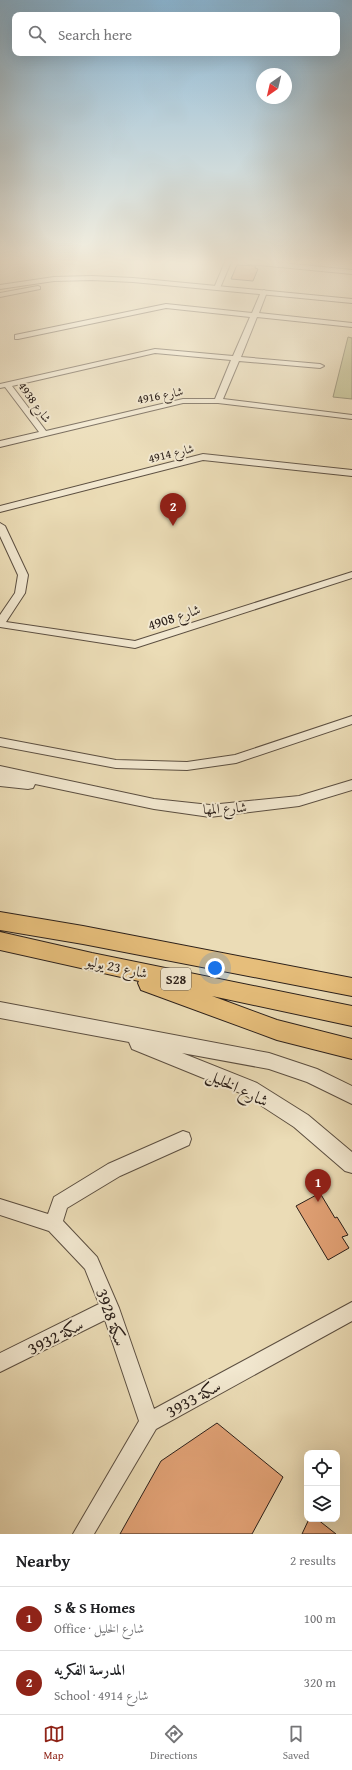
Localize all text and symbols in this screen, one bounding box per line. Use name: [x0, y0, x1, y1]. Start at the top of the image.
search box: [12, 12, 340, 56]
icon: search: [26, 23, 48, 45]
text: Search here: [58, 24, 132, 45]
north arrow: [256, 68, 292, 104]
street label: شارع 4938: [12, 378, 56, 428]
street label: 4916 شارع: [136, 382, 185, 411]
street label: 4914 شارع: [146, 439, 197, 470]
pin: 2: [160, 493, 186, 526]
street label: 4908 شارع: [145, 599, 204, 637]
street label: شارع المها: [202, 797, 248, 821]
street label: شارع 23 يوليو: [82, 950, 150, 985]
your location: [205, 958, 225, 978]
road number: S28: [161, 968, 191, 990]
street label: شارع الخليل: [202, 1061, 273, 1115]
pin: 1: [305, 1169, 331, 1202]
street label: سكة 3928: [90, 1285, 134, 1349]
street label: سكة 3932: [23, 1311, 87, 1361]
street label: سكة 3933: [161, 1373, 225, 1423]
map controls: [304, 1450, 340, 1522]
button: locate: [304, 1450, 340, 1486]
button: layers: [304, 1486, 340, 1522]
text: Nearby: [16, 1548, 70, 1573]
text: 2 results: [290, 1551, 336, 1570]
text: S & S Homes: [54, 1597, 135, 1618]
text: 1: [26, 1609, 32, 1628]
text: 100 m: [304, 1609, 336, 1628]
text: Office · شارع الخليل: [54, 1619, 144, 1638]
text: المدرسة الفكريه: [54, 1659, 125, 1680]
text: 2: [26, 1673, 32, 1692]
text: 320 m: [304, 1673, 336, 1692]
text: School · 4914 شارع: [54, 1686, 149, 1705]
tab: Map: [43, 1723, 65, 1763]
tab: Directions: [150, 1723, 197, 1763]
tab: Saved: [283, 1723, 309, 1763]

